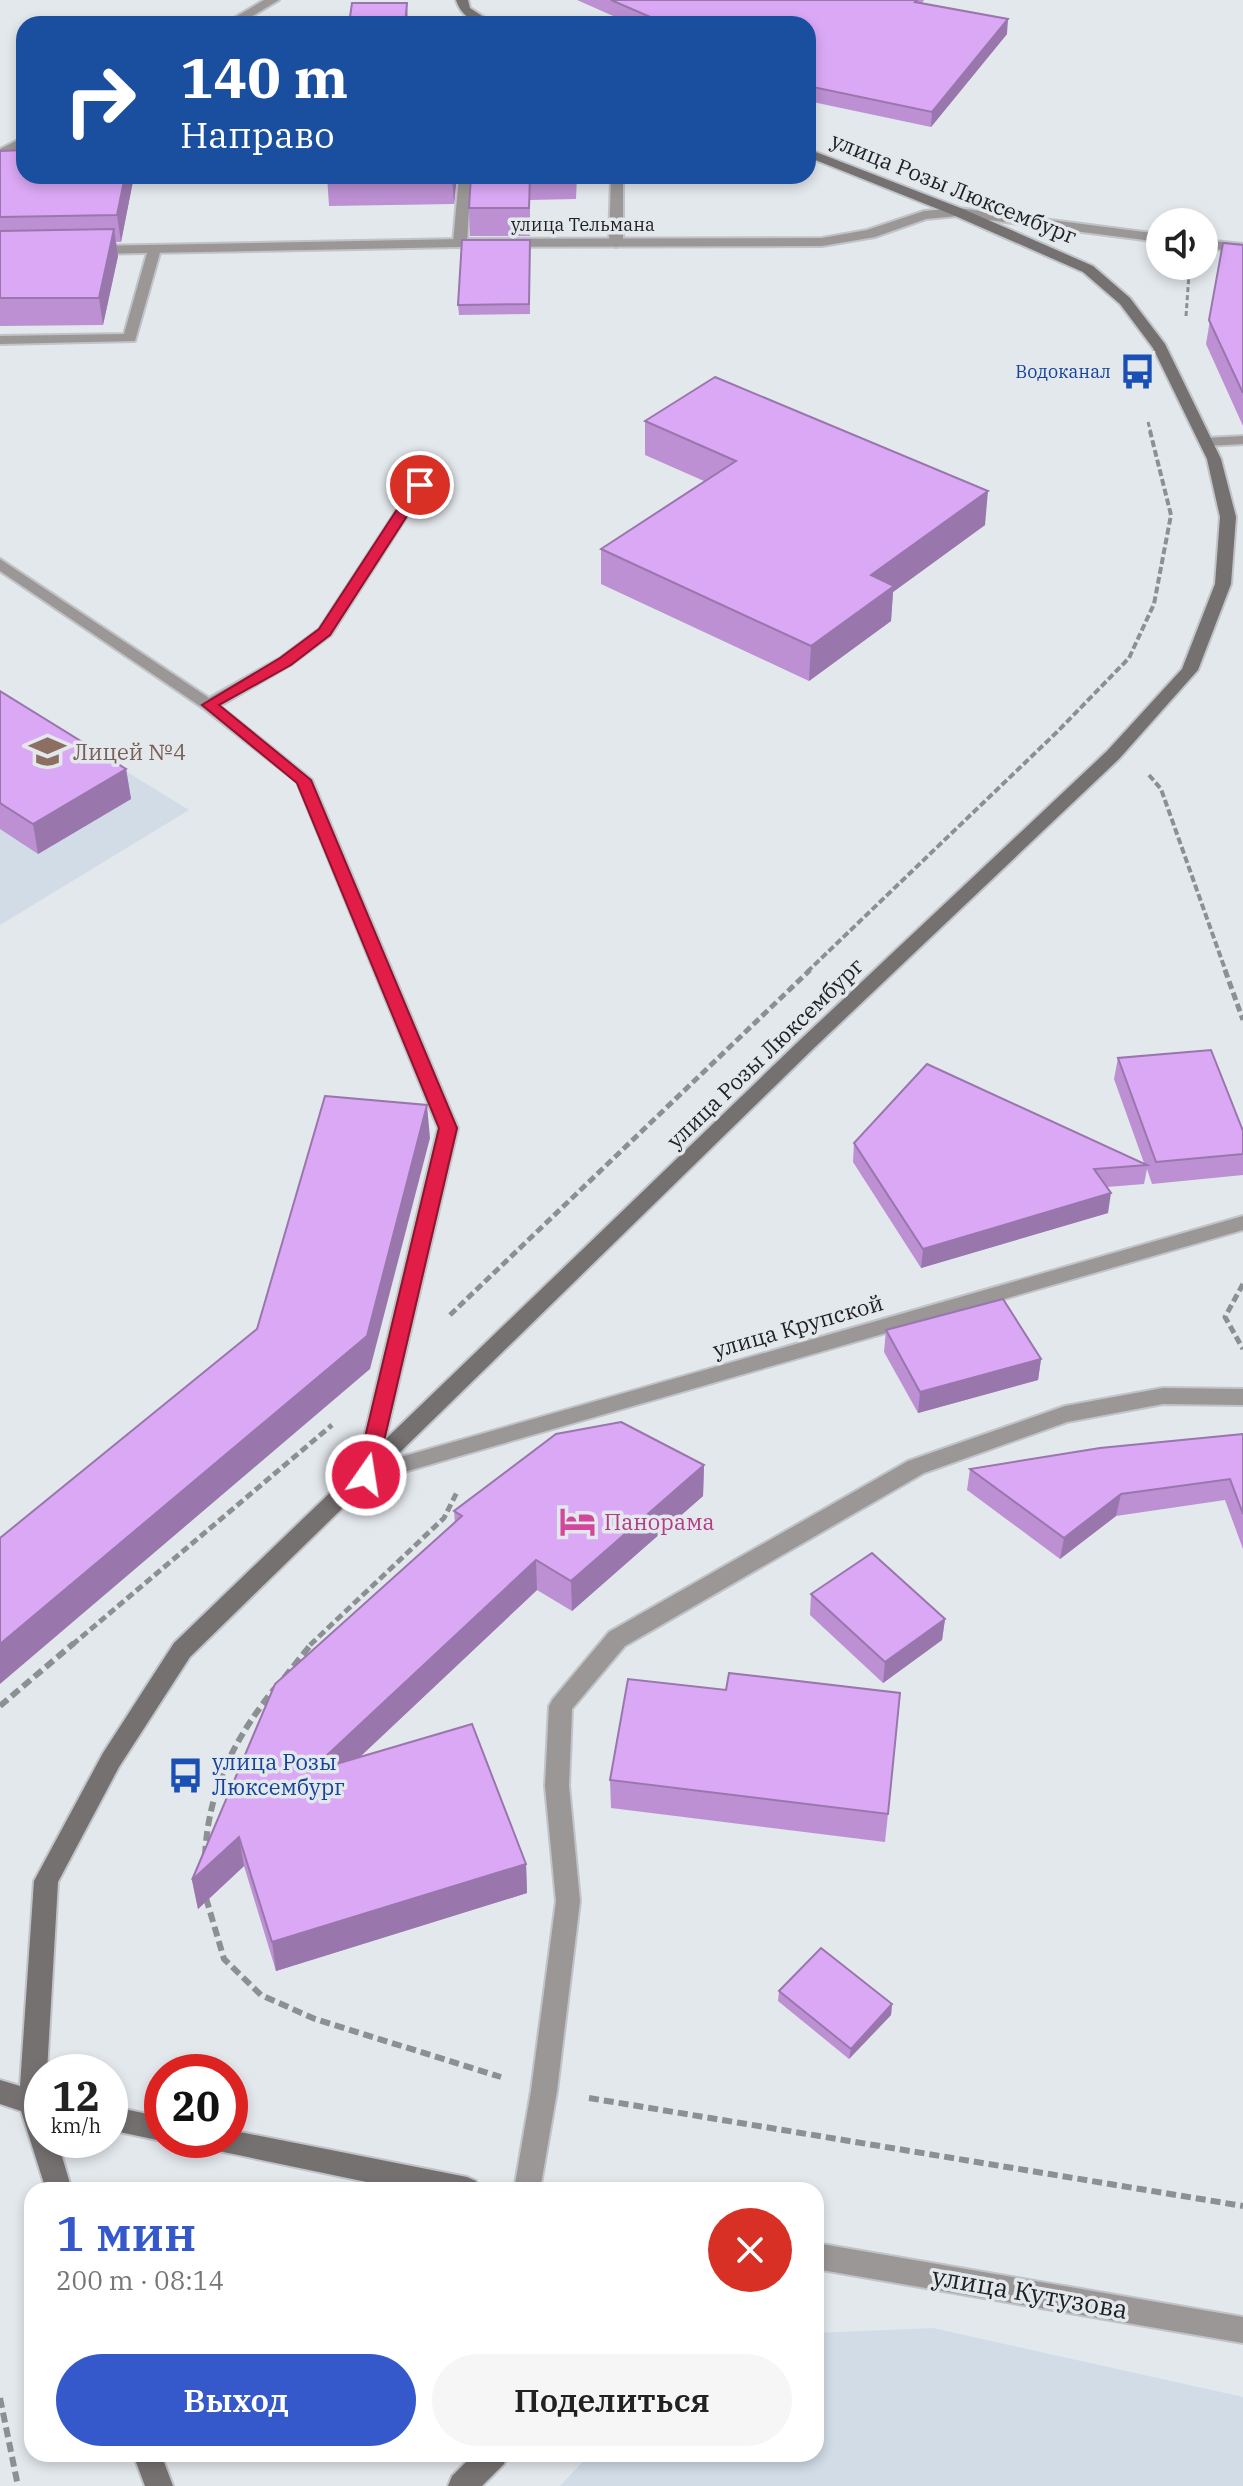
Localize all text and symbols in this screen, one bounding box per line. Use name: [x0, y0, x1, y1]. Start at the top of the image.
text: 140 m: [180, 41, 348, 113]
icon: right: [48, 48, 152, 152]
text: Направо: [180, 111, 335, 158]
street label: улица Розы Люксембург: [827, 125, 1081, 250]
map controls: [1146, 208, 1218, 280]
button: sound: [1146, 208, 1218, 280]
street label: улица Тельмана: [511, 213, 655, 236]
bus stop icon: Водоканал: [1118, 353, 1156, 391]
place label: Водоканал: [1015, 360, 1111, 383]
pin: [386, 451, 454, 519]
icon: arrive: [398, 463, 442, 507]
school or university icon: Лицей №4: [28, 733, 66, 771]
place label: Лицей №4: [73, 737, 186, 766]
street label: улица Розы Люксембург: [660, 951, 869, 1154]
street label: улица Крупской: [709, 1287, 886, 1364]
position arrow: [324, 1433, 408, 1517]
hotel icon: Панорама: [559, 1503, 597, 1541]
place label: Панорама: [604, 1507, 715, 1536]
place label: улица Розы Люксембург: [212, 1747, 345, 1801]
bus stop icon: улица Розы Люксембург: [167, 1756, 205, 1794]
speed limit sign: 20: [144, 2054, 248, 2158]
text: 12: [52, 2070, 100, 2122]
text: km/h: [51, 2112, 101, 2139]
text: 1 мин: [56, 2202, 196, 2264]
button: close: [708, 2208, 792, 2292]
street label: улица Кутузова: [930, 2258, 1131, 2326]
text: 200 m · 08:14: [56, 2263, 224, 2297]
button: Выход: [56, 2354, 416, 2446]
button: Поделиться: [432, 2354, 792, 2446]

